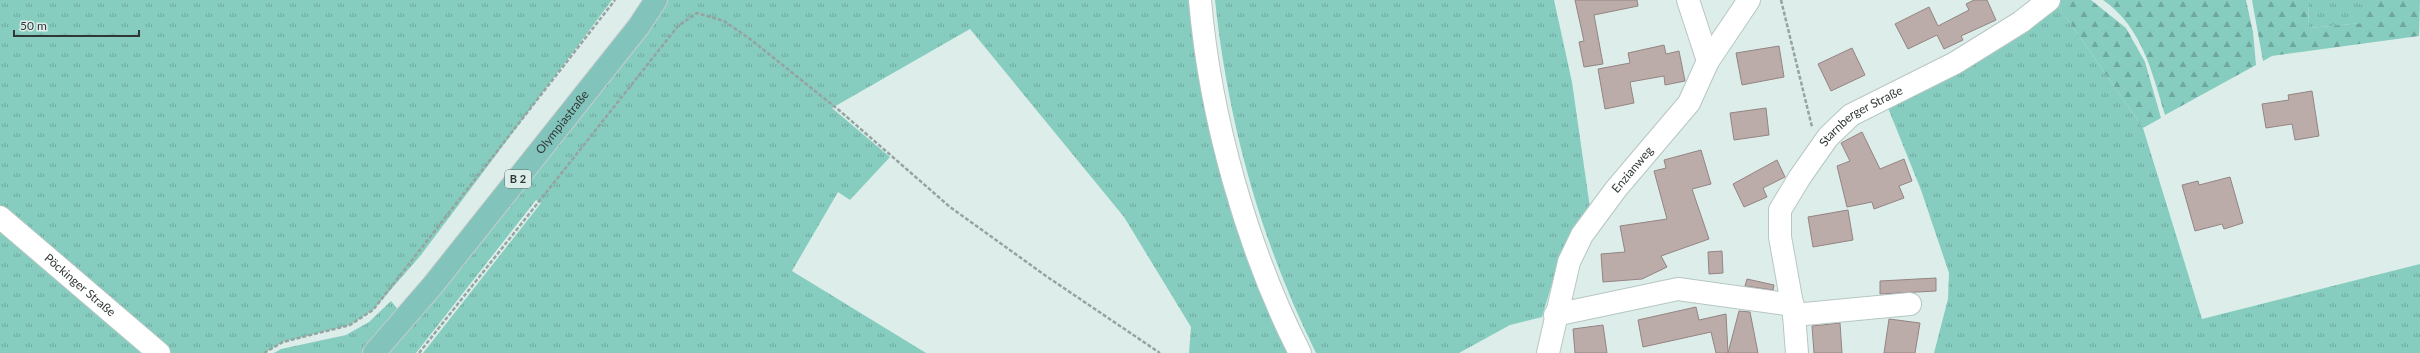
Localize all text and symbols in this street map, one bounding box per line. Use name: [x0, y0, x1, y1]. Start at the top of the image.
scale bar: [14, 12, 139, 38]
text: 50 m: [20, 18, 47, 33]
street label: Starnberger Straße: [1816, 82, 1905, 149]
street label: Olympiastraße: [532, 87, 592, 157]
street label: Enzianweg: [1608, 143, 1656, 196]
road number: B 2: [505, 170, 531, 188]
street label: Pöckinger Straße: [41, 250, 119, 319]

